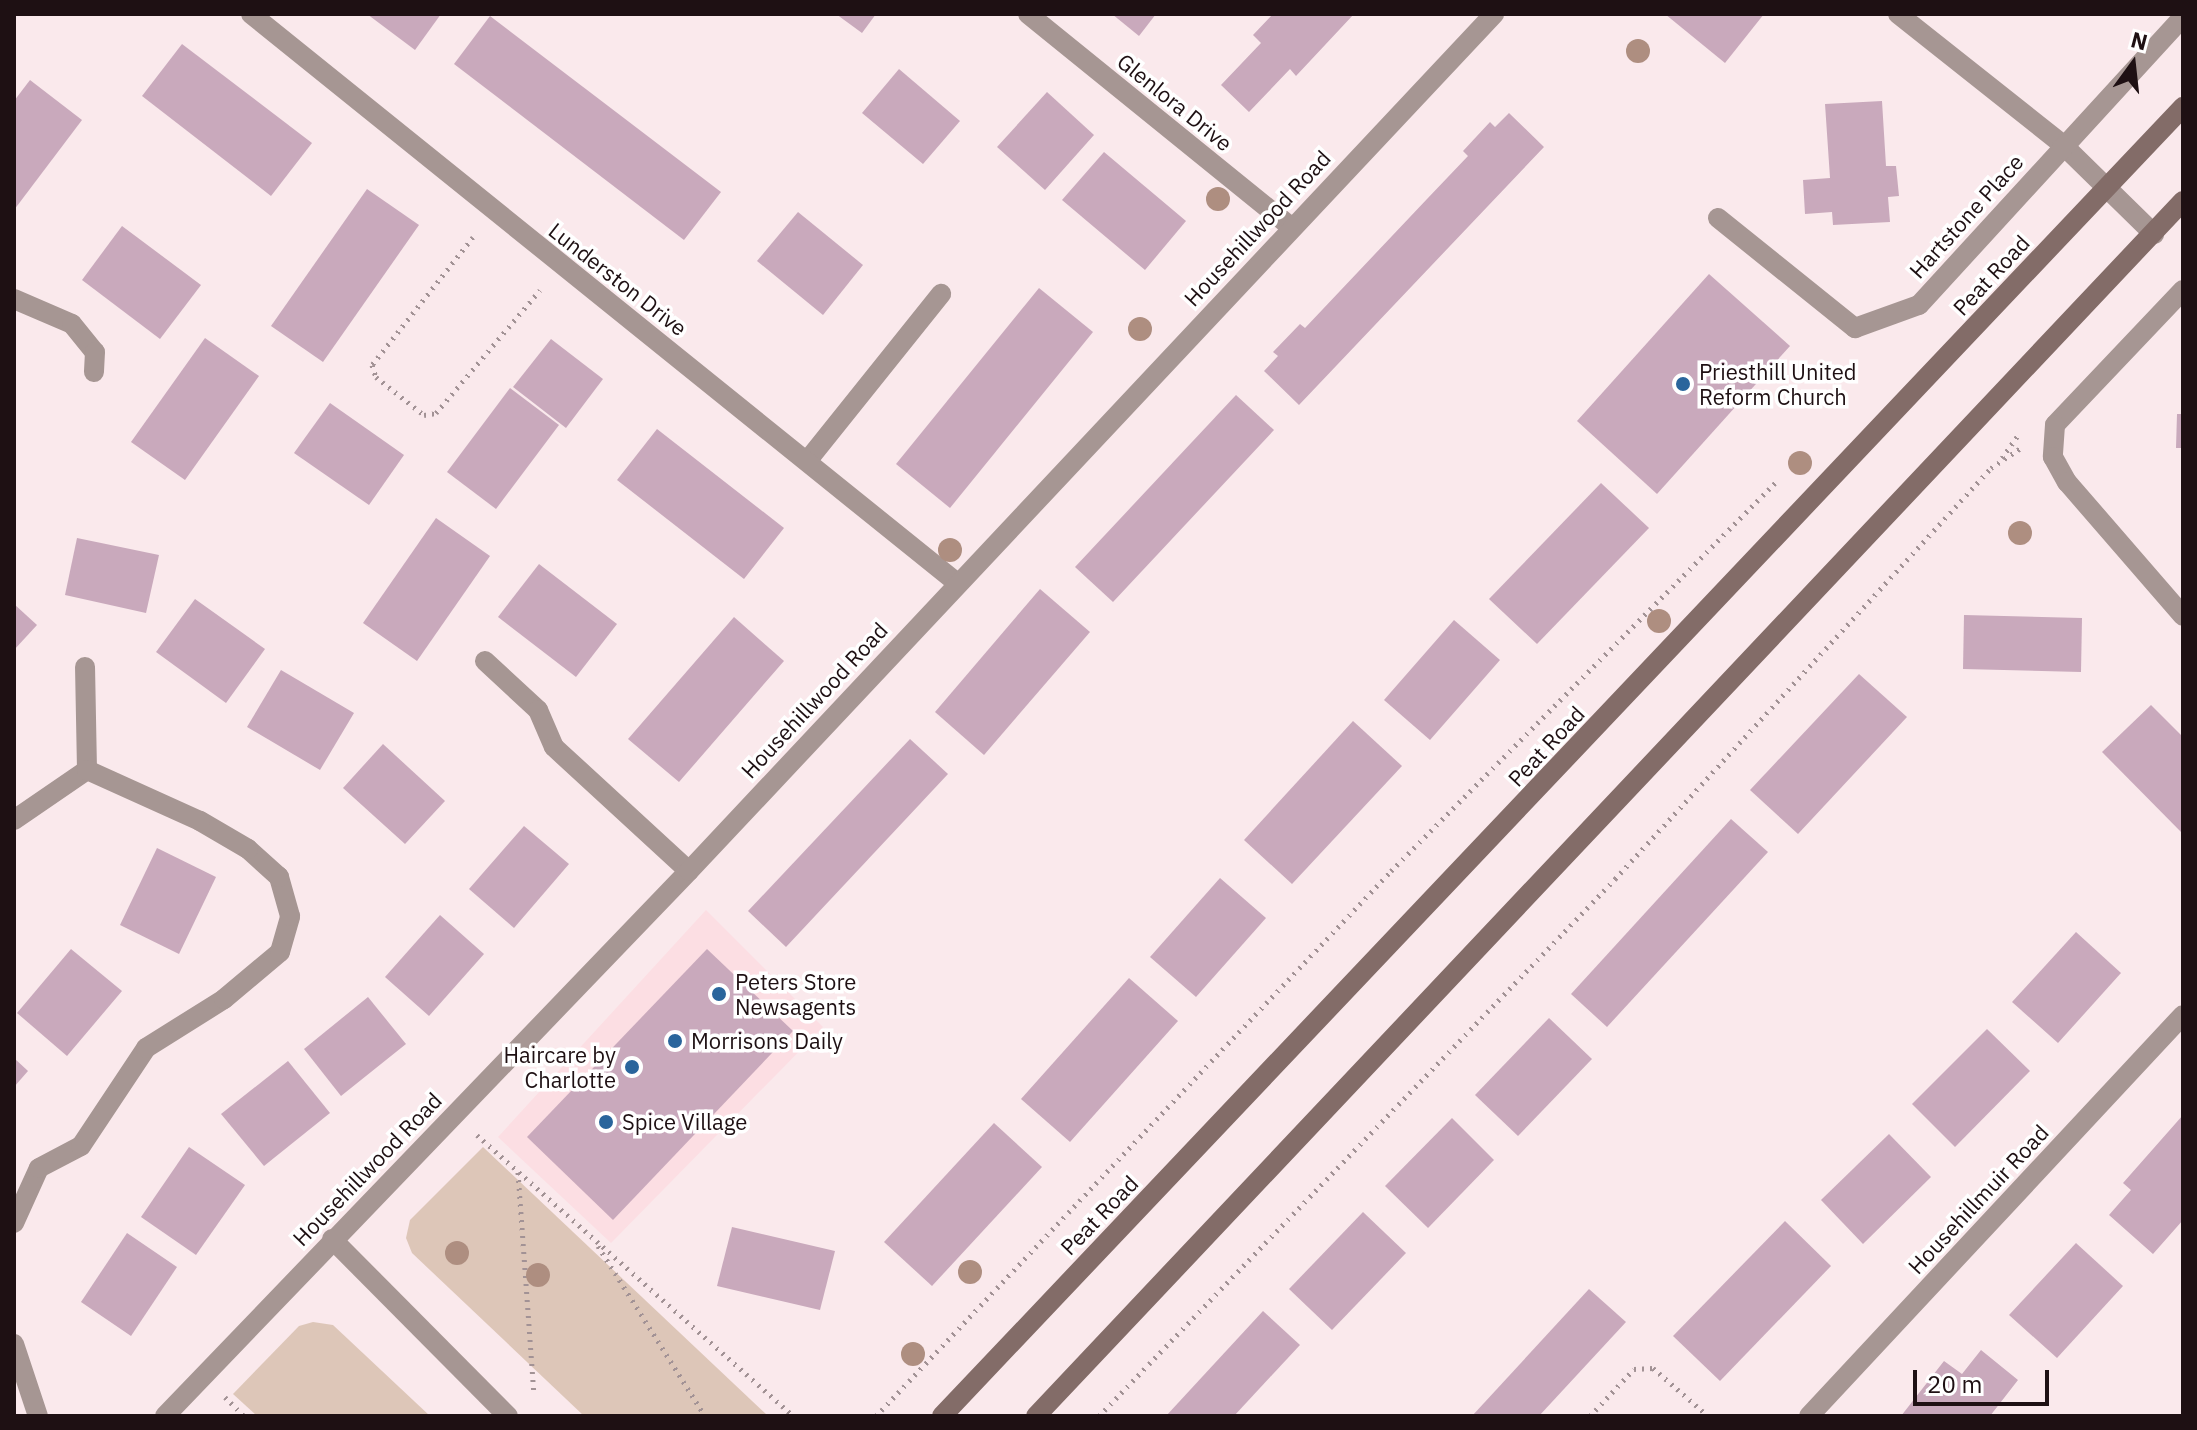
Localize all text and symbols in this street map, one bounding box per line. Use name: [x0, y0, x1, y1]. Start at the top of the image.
north arrow: [2093, 24, 2173, 104]
text: N: [2128, 24, 2151, 56]
street label: Glenlora Drive: [1112, 48, 1238, 156]
street label: Househillwood Road: [1178, 145, 1336, 311]
street label: Hartstone Place: [1903, 149, 2029, 283]
street label: Lunderston Drive: [544, 217, 692, 341]
street label: Peat Road: [1947, 229, 2035, 321]
place label: Priesthill United Reform Church: [1699, 358, 1856, 410]
marker: Priesthill United Reform Church: [1674, 375, 1692, 393]
street label: Househillwood Road: [735, 617, 893, 783]
street label: Peat Road: [1502, 700, 1590, 792]
place label: Peters Store Newsagents: [735, 968, 856, 1020]
marker: Peters Store Newsagents: [710, 985, 728, 1003]
place label: Morrisons Daily: [691, 1028, 843, 1054]
marker: Morrisons Daily: [666, 1032, 684, 1050]
place label: Haircare by Charlotte: [504, 1041, 616, 1092]
marker: Haircare by Charlotte: [623, 1058, 641, 1076]
street label: Househillwood Road: [287, 1087, 447, 1251]
place label: Spice Village: [622, 1109, 747, 1135]
marker: Spice Village: [597, 1113, 615, 1131]
street label: Househillmuir Road: [1902, 1119, 2054, 1279]
street label: Peat Road: [1055, 1170, 1143, 1260]
scale bar: [1917, 1354, 2053, 1404]
text: 20 m: [1927, 1368, 1982, 1400]

